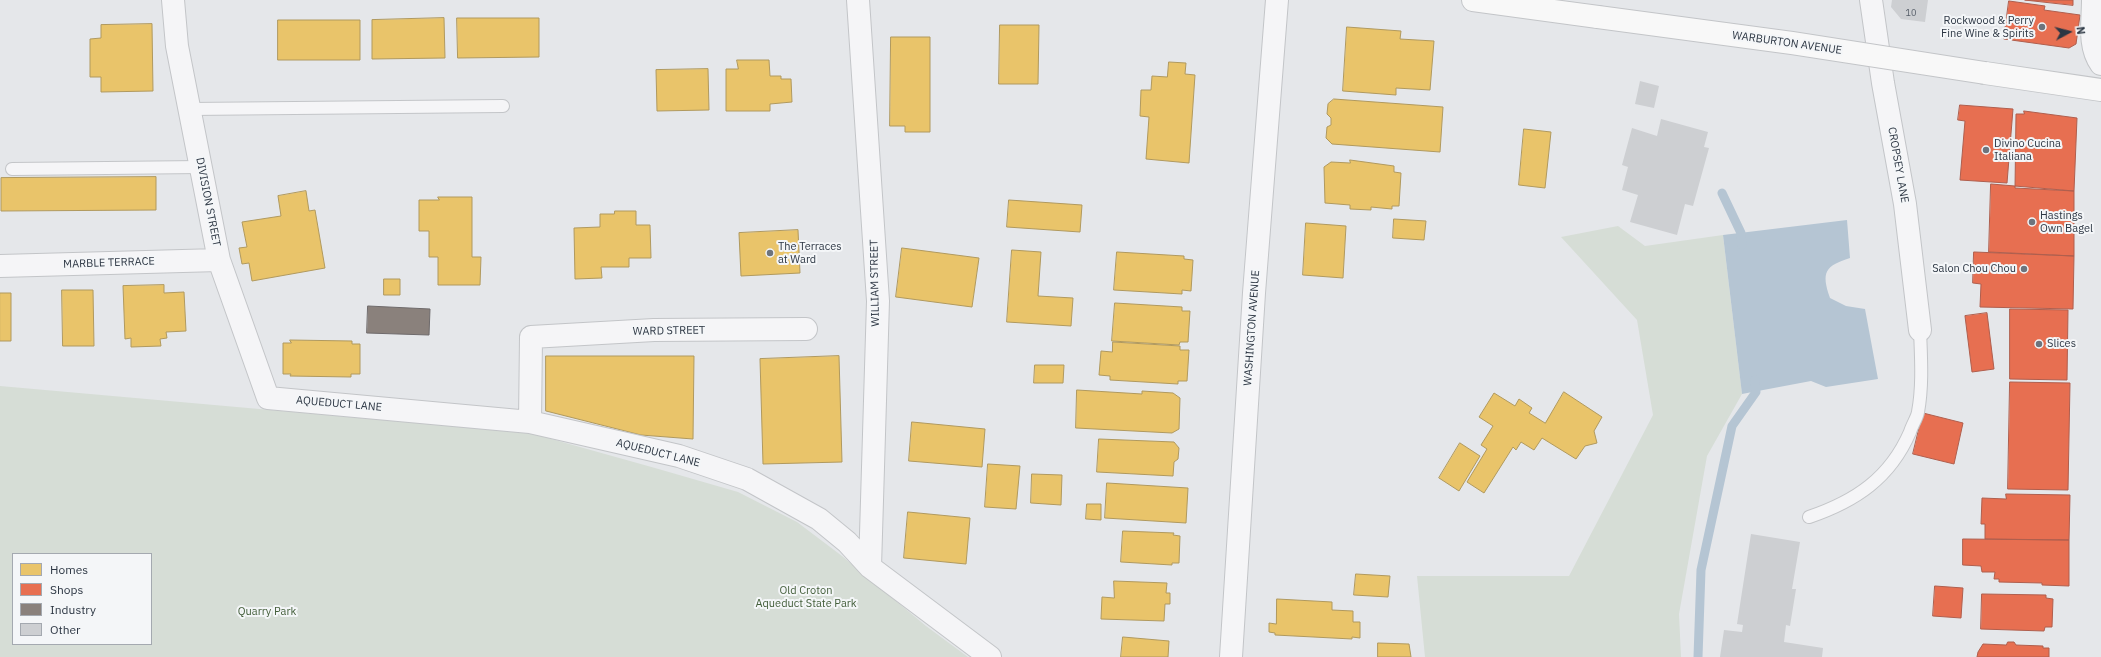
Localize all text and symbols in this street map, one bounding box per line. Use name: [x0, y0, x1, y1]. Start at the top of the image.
house number: 10: [1906, 8, 1916, 18]
north arrow: [2049, 12, 2089, 52]
place label: Rockwood & Perry Fine Wine & Spirits: [1941, 14, 2034, 40]
marker: Rockwood & Perry Fine Wine & Spirits: [2037, 22, 2047, 32]
text: N: [2073, 26, 2088, 35]
street label: WARBURTON AVENUE: [1731, 29, 1843, 57]
street label: CROPSEY LANE: [1885, 126, 1911, 204]
place label: Divino Cucina Italiana: [1994, 137, 2061, 163]
marker: Divino Cucina Italiana: [1981, 145, 1991, 155]
street label: DIVISION STREET: [193, 156, 223, 248]
place label: Hastings Own Bagel: [2040, 209, 2093, 235]
marker: Hastings Own Bagel: [2027, 217, 2037, 227]
street label: WILLIAM STREET: [868, 239, 882, 327]
place label: The Terraces at Ward: [778, 240, 842, 266]
marker: The Terraces at Ward: [765, 248, 775, 258]
street label: MARBLE TERRACE: [63, 255, 155, 271]
place label: Salon Chou Chou: [1932, 262, 2016, 276]
marker: Salon Chou Chou: [2019, 264, 2029, 274]
street label: WASHINGTON AVENUE: [1241, 270, 1263, 386]
street label: WARD STREET: [633, 324, 705, 338]
place label: Slices: [2047, 337, 2076, 351]
marker: Slices: [2034, 339, 2044, 349]
street label: AQUEDUCT LANE: [296, 394, 382, 414]
street label: AQUEDUCT LANE: [615, 436, 701, 470]
legend: [12, 553, 152, 645]
text: Homes: [50, 562, 88, 577]
text: Shops: [50, 582, 83, 597]
park label: Old Croton Aqueduct State Park: [755, 584, 857, 610]
text: Industry: [50, 602, 96, 617]
park label: Quarry Park: [238, 605, 296, 619]
text: Other: [50, 622, 81, 637]

